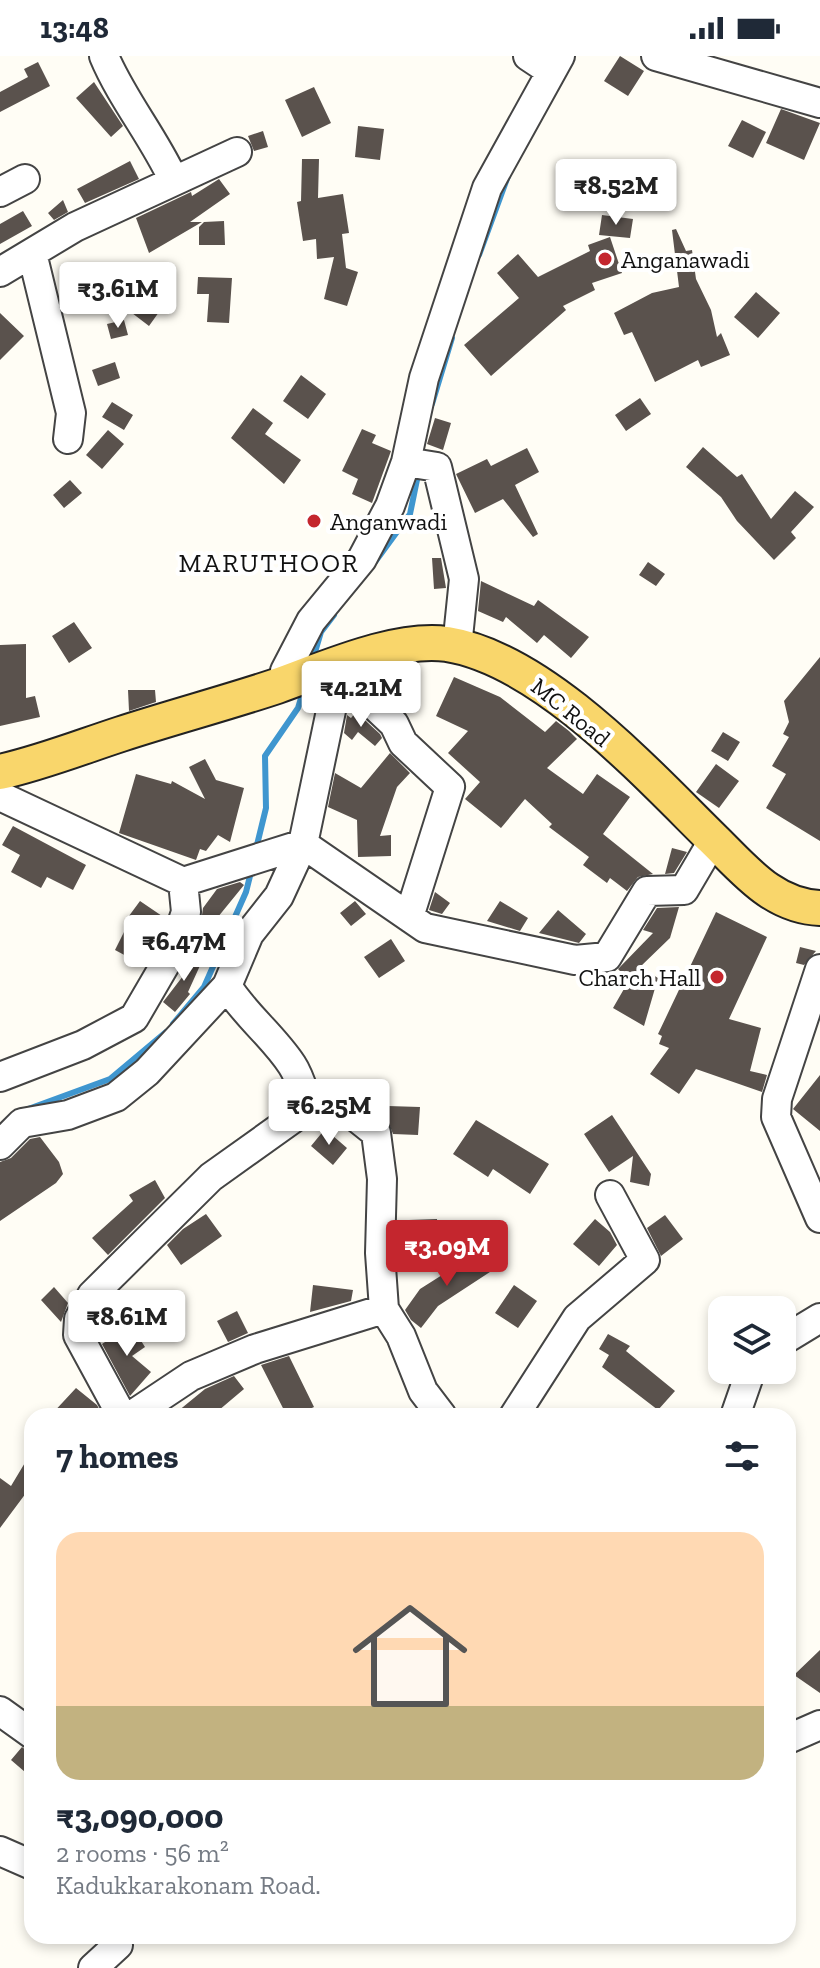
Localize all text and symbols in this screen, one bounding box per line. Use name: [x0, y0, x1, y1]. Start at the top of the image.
text: 13:48: [40, 10, 109, 46]
pin: ₹8.52M: [551, 159, 681, 227]
text: ₹8.52M: [574, 169, 658, 201]
place label: Anganawadi: [621, 245, 750, 274]
marker: Anganawadi: [596, 250, 614, 268]
pin: ₹3.61M: [53, 262, 183, 330]
text: ₹3.61M: [77, 272, 159, 304]
place label: Anganwadi: [330, 507, 447, 536]
marker: Anganwadi: [305, 512, 323, 530]
district label: MARUTHOOR: [178, 547, 360, 579]
pin: ₹4.21M: [296, 661, 426, 729]
text: ₹4.21M: [320, 671, 402, 703]
street label: MC Road: [526, 671, 616, 753]
pin: ₹6.47M: [119, 915, 249, 983]
text: ₹6.47M: [142, 925, 226, 957]
place label: Charch Hall: [578, 963, 701, 992]
marker: Charch Hall: [708, 968, 726, 986]
pin: ₹6.25M: [264, 1079, 394, 1147]
text: ₹6.25M: [287, 1089, 371, 1121]
pin: ₹3.09M: [382, 1220, 512, 1288]
text: ₹3.09M: [404, 1230, 490, 1262]
pin: ₹8.61M: [62, 1290, 192, 1358]
map controls: [708, 1296, 796, 1384]
button: layers: [708, 1296, 796, 1384]
text: ₹8.61M: [86, 1300, 168, 1332]
icon: filters: [720, 1434, 764, 1478]
text: 7 homes: [56, 1436, 179, 1477]
icon: home: [338, 1584, 482, 1728]
text: ₹3,090,000: [56, 1796, 224, 1837]
text: 2 rooms · 56 m²: [56, 1837, 229, 1869]
text: Kadukkarakonam Road.: [56, 1869, 321, 1901]

